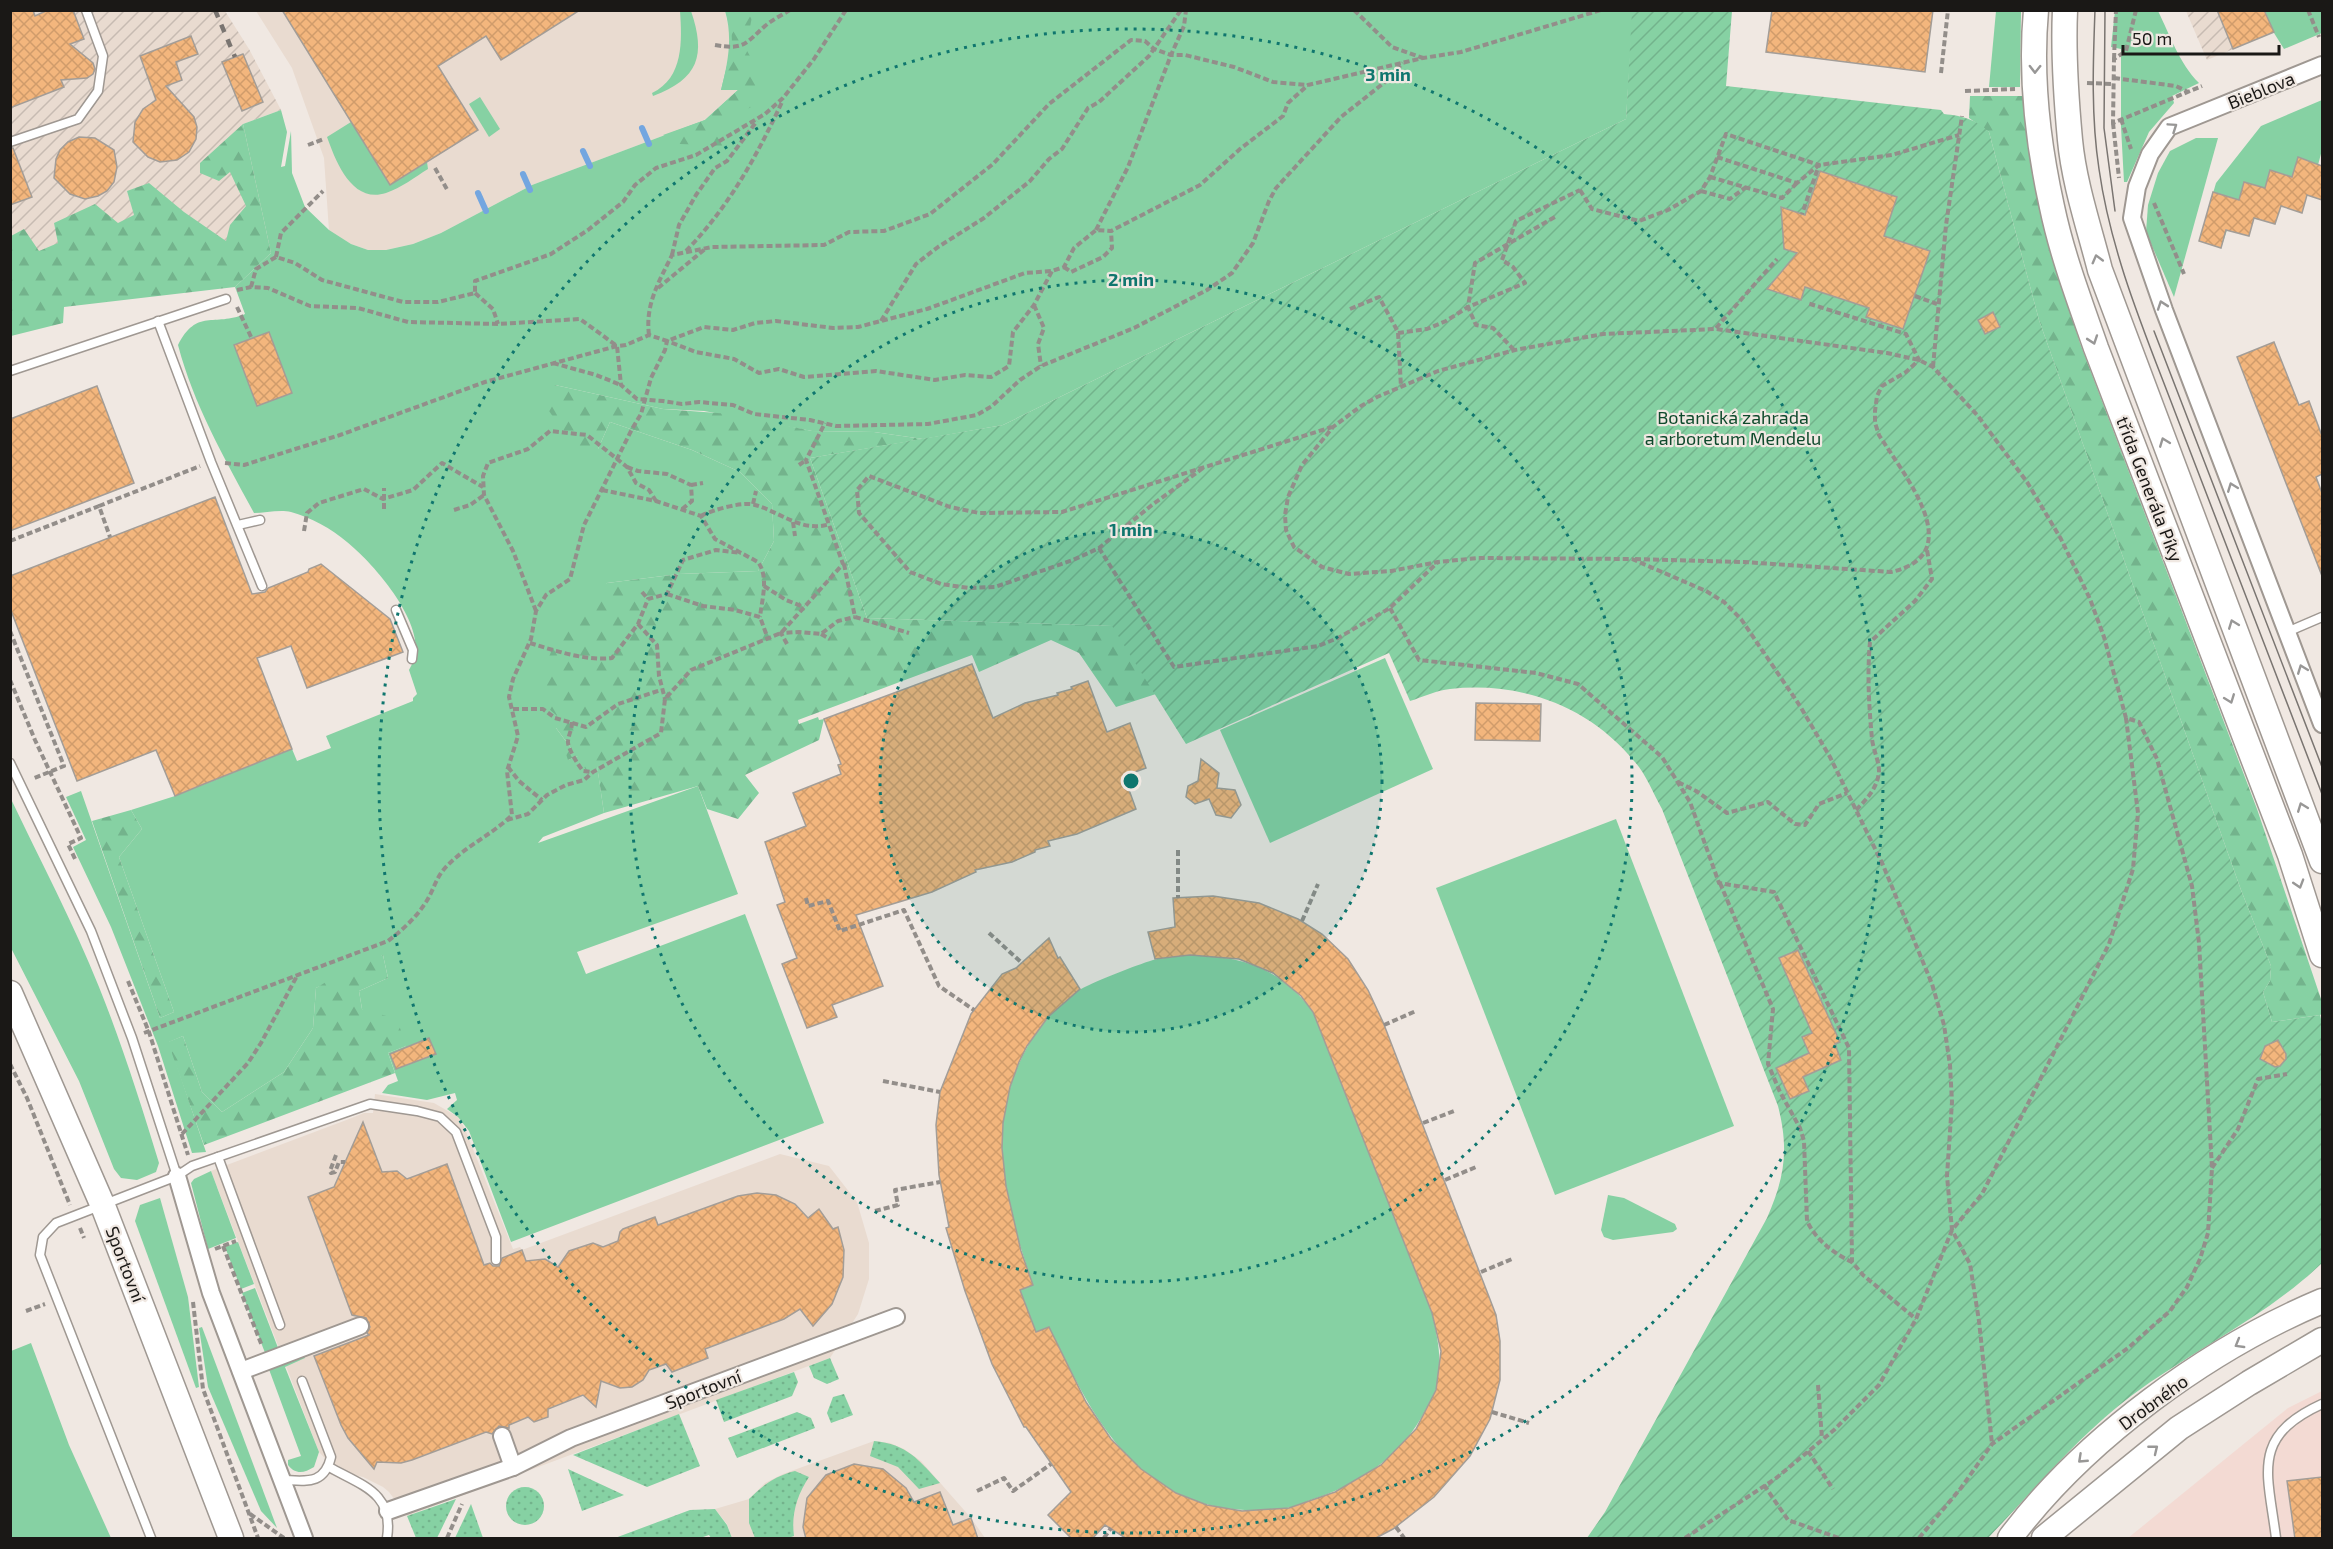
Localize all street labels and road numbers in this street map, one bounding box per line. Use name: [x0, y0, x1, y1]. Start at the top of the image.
street label: Bieblova: [2224, 67, 2298, 113]
street label: třída Generála Píky: [2112, 413, 2188, 565]
street label: Sportovní: [101, 1223, 151, 1306]
street label: Sportovní: [662, 1364, 745, 1414]
street label: Drobného: [2114, 1370, 2192, 1434]

